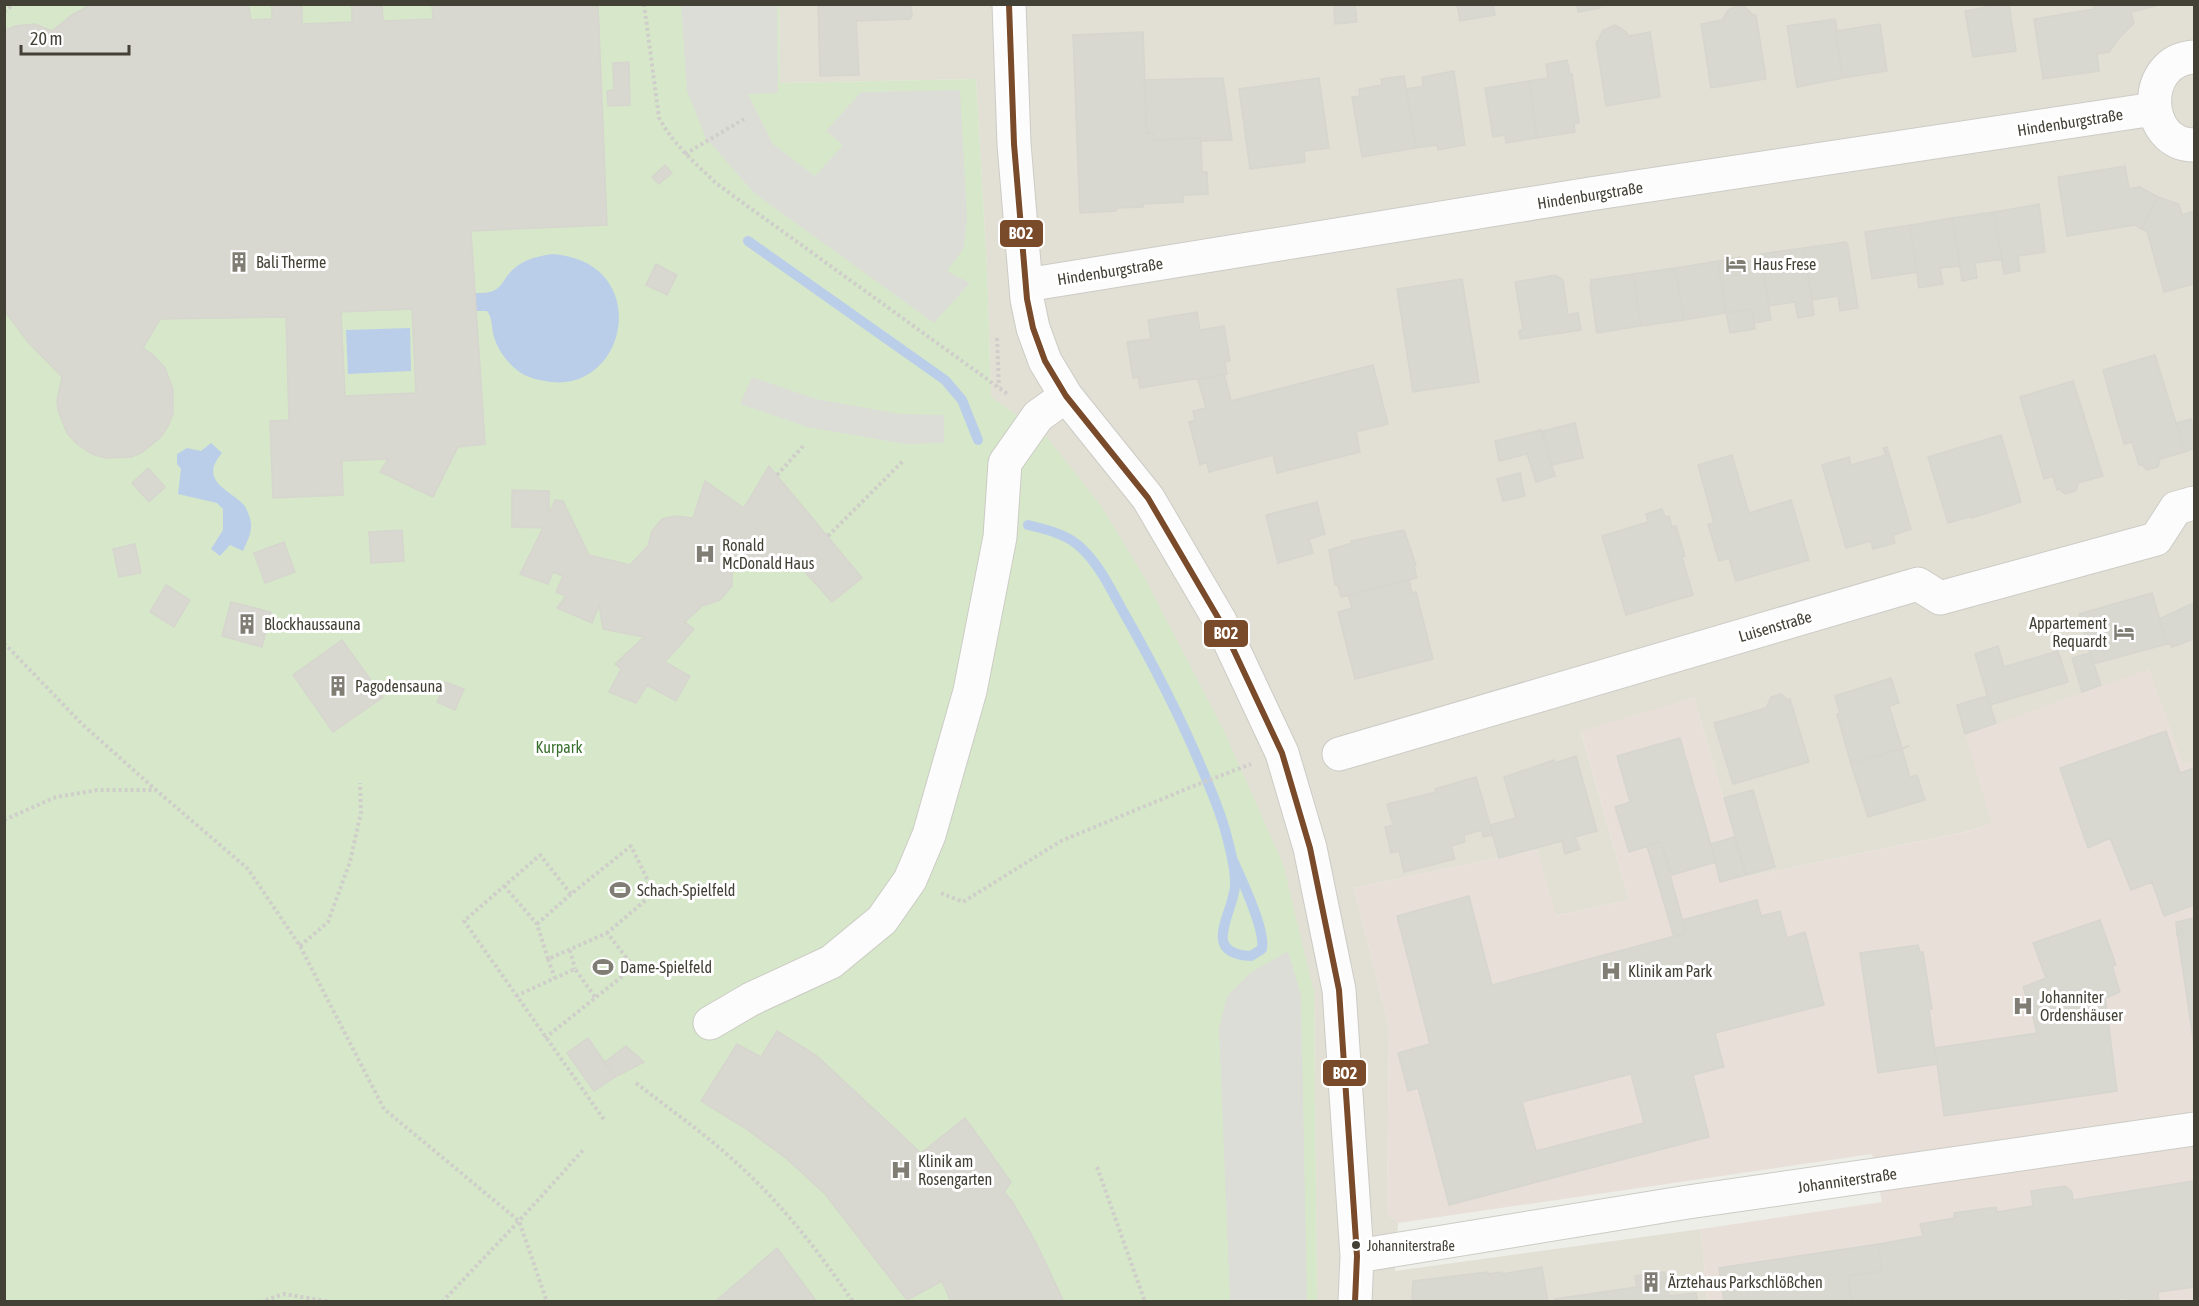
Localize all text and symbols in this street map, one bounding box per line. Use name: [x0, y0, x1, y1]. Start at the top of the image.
scale bar: [21, 18, 129, 56]
text: 20 m: [30, 28, 62, 49]
street label: Hindenburgstraße: [2016, 105, 2124, 140]
street label: Hindenburgstraße: [1536, 178, 1644, 213]
line badge: BO2: [999, 219, 1044, 248]
text: BO2: [1009, 224, 1033, 242]
building icon: Bali Therme: [227, 250, 251, 274]
hotel icon: Haus Frese: [1724, 252, 1748, 276]
place label: Bali Therme: [256, 253, 326, 271]
street label: Hindenburgstraße: [1056, 254, 1164, 289]
place label: Haus Frese: [1753, 255, 1816, 273]
place label: Ronald McDonald Haus: [722, 536, 815, 572]
hospital icon: Ronald McDonald Haus: [693, 542, 717, 566]
street label: Luisenstraße: [1736, 607, 1814, 645]
building icon: Blockhaussauna: [235, 612, 259, 636]
place label: Appartement Requardt: [2029, 614, 2107, 651]
place label: Blockhaussauna: [264, 615, 361, 633]
line badge: BO2: [1203, 619, 1249, 648]
hotel icon: Appartement Requardt: [2112, 620, 2136, 644]
text: BO2: [1214, 624, 1238, 642]
building icon: Pagodensauna: [326, 674, 350, 698]
place label: Pagodensauna: [355, 677, 443, 696]
park label: Kurpark: [536, 738, 582, 757]
sports icon: Schach-Spielfeld: [608, 878, 632, 902]
place label: Schach-Spielfeld: [637, 881, 735, 900]
sports icon: Dame-Spielfeld: [591, 955, 615, 979]
place label: Dame-Spielfeld: [620, 958, 712, 977]
hospital icon: Klinik am Park: [1599, 959, 1623, 983]
place label: Klinik am Park: [1628, 962, 1712, 980]
place label: Johanniter Ordenshäuser: [2040, 988, 2123, 1024]
hospital icon: Johanniter Ordenshäuser: [2011, 994, 2035, 1018]
line badge: BO2: [1322, 1059, 1367, 1087]
text: BO2: [1333, 1064, 1357, 1082]
place label: Klinik am Rosengarten: [918, 1152, 992, 1189]
hospital icon: Klinik am Rosengarten: [889, 1158, 913, 1182]
street label: Johanniterstraße: [1796, 1164, 1898, 1196]
place label: Johanniterstraße: [1367, 1238, 1455, 1254]
marker: Johanniterstraße: [1350, 1239, 1362, 1251]
building icon: Ärztehaus Parkschlößchen: [1639, 1270, 1663, 1294]
place label: Ärztehaus Parkschlößchen: [1668, 1273, 1823, 1291]

